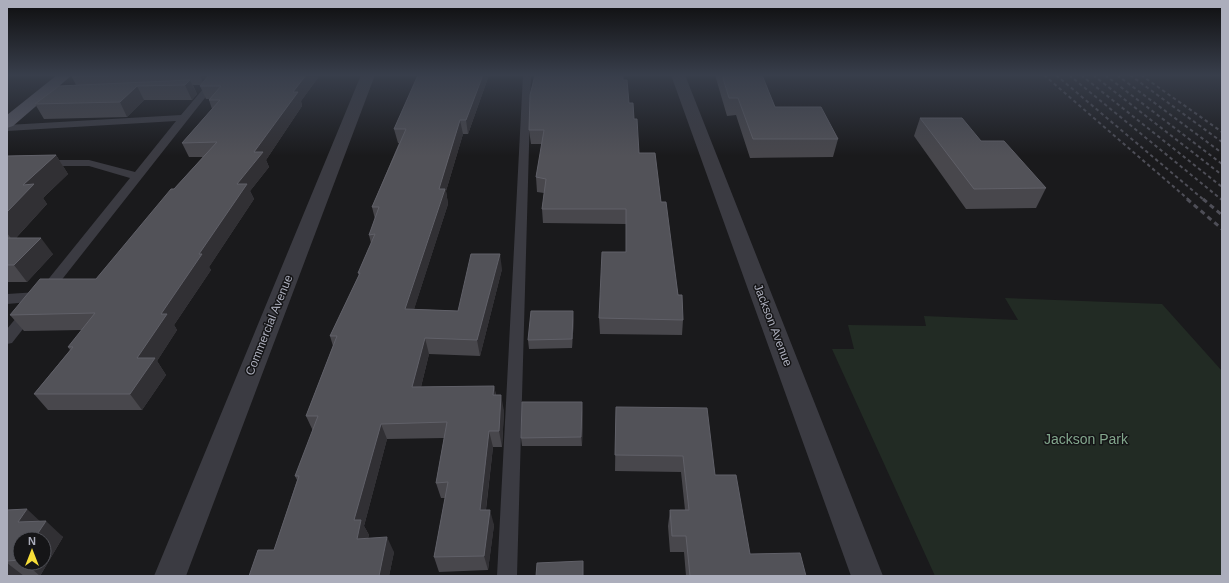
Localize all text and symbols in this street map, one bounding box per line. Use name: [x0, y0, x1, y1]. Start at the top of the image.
street label: Commercial Avenue: [242, 272, 296, 377]
street label: Jackson Avenue: [751, 282, 795, 369]
park label: Jackson Park: [1044, 431, 1129, 447]
north arrow: [12, 531, 52, 571]
text: N: [28, 535, 36, 547]

